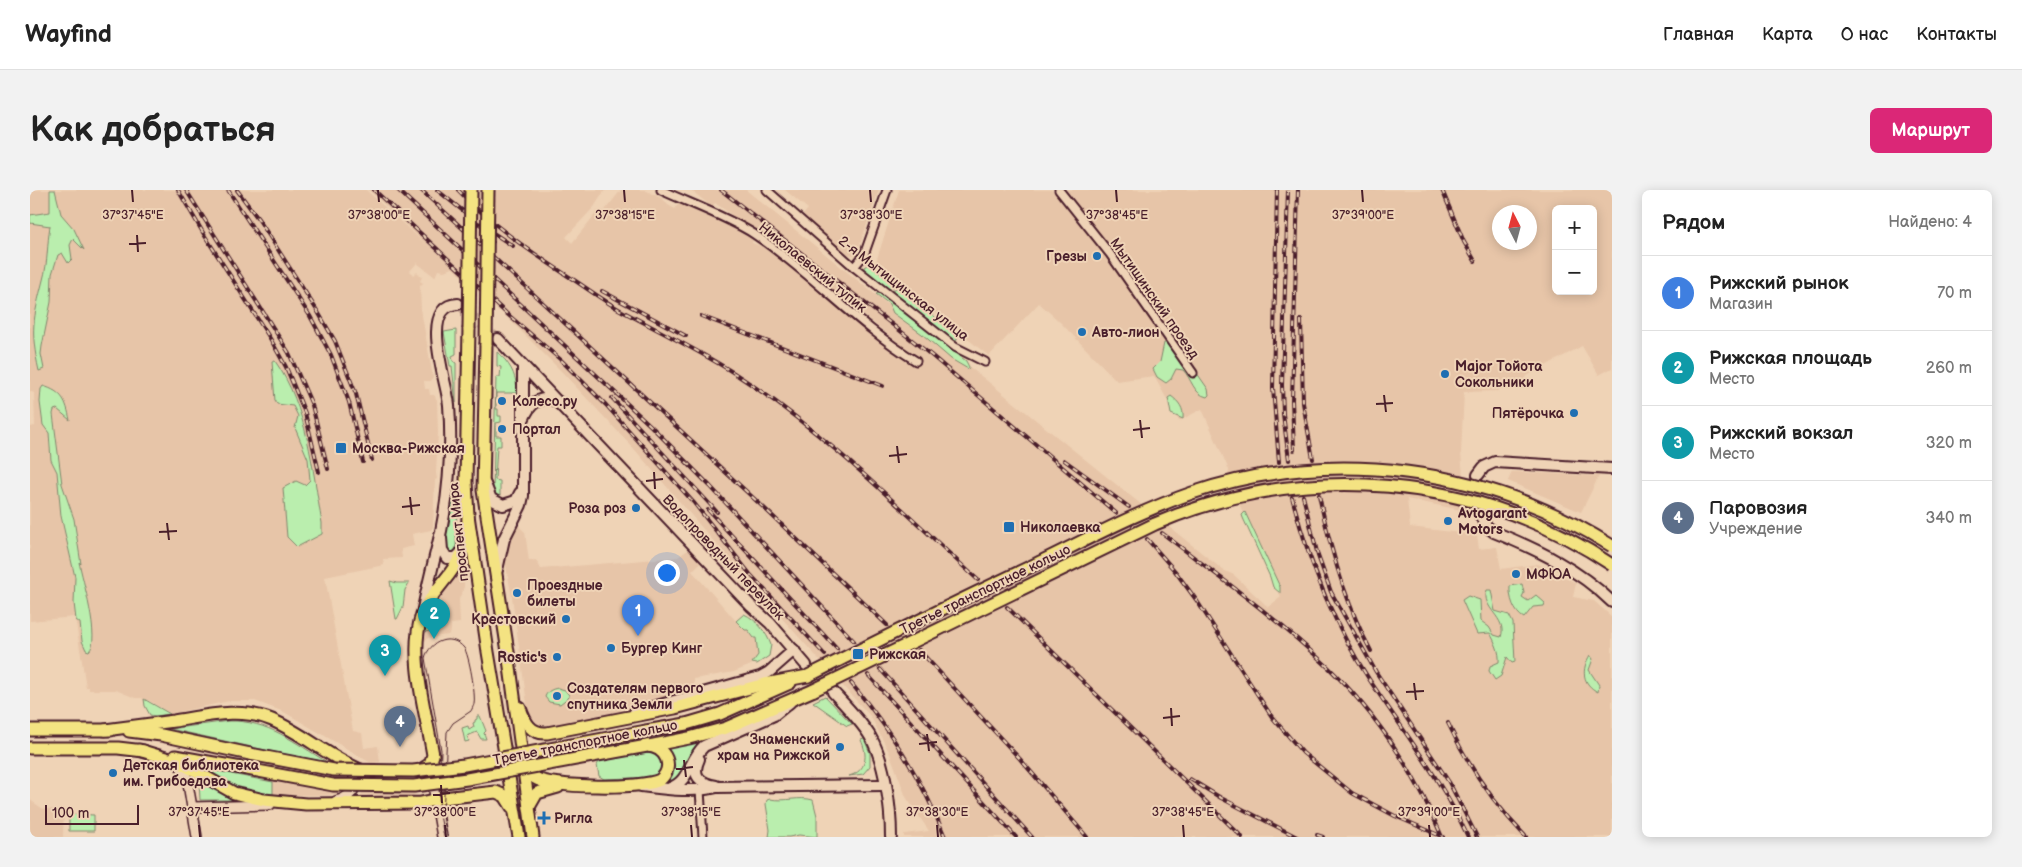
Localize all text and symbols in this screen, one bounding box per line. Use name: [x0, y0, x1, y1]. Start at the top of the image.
text: Wayfind: [25, 20, 112, 49]
text: Главная: [1663, 24, 1734, 45]
text: Карта: [1762, 24, 1813, 45]
text: О нас: [1841, 24, 1888, 45]
text: Контакты: [1916, 24, 1997, 45]
button: Маршрут: [1870, 108, 1992, 153]
text: Как добраться: [30, 109, 276, 152]
north arrow: [1492, 205, 1537, 250]
map controls: [1552, 205, 1597, 295]
button: +: [1552, 205, 1597, 250]
text: 37°37'45"E: [102, 208, 164, 223]
text: 37°38'00"E: [348, 208, 410, 223]
text: 37°38'15"E: [595, 208, 655, 223]
text: 37°38'30"E: [840, 208, 902, 223]
text: 37°38'45"E: [1086, 208, 1148, 223]
text: 37°39'00"E: [1332, 208, 1394, 223]
text: Рядом: [1662, 210, 1725, 235]
text: Найдено: 4: [1888, 213, 1972, 232]
street label: Николаевский тупик: [755, 219, 871, 317]
street label: 2-я Мытищинская улица: [835, 232, 973, 345]
street label: Мытищинский проезд: [1106, 235, 1203, 362]
place label: Грезы: [1046, 248, 1087, 265]
marker: Грезы: [1091, 250, 1103, 262]
button: −: [1552, 250, 1597, 295]
text: Рижский рынок: [1709, 272, 1849, 295]
text: 1: [1675, 284, 1681, 303]
text: 70 m: [1937, 284, 1972, 303]
text: Магазин: [1709, 295, 1773, 314]
place label: Авто-лион: [1091, 324, 1160, 341]
marker: Авто-лион: [1076, 326, 1088, 338]
text: Рижская площадь: [1709, 347, 1872, 370]
place label: Major Тойота Сокольники: [1455, 358, 1543, 391]
text: 2: [1673, 359, 1683, 378]
text: 260 m: [1926, 359, 1972, 378]
marker: Major Тойота Сокольники: [1439, 368, 1451, 380]
text: Место: [1709, 370, 1755, 389]
place label: Колесо.ру: [512, 393, 578, 410]
marker: Колесо.ру: [496, 395, 508, 407]
place label: Пятёрочка: [1492, 405, 1565, 422]
marker: Пятёрочка: [1568, 407, 1580, 419]
place label: Портал: [512, 421, 561, 438]
text: Рижский вокзал: [1709, 422, 1853, 445]
marker: Портал: [496, 423, 508, 435]
text: 3: [1673, 434, 1683, 453]
text: 320 m: [1926, 434, 1972, 453]
place label: Москва-Рижская: [352, 440, 465, 457]
marker: Москва-Рижская: [334, 441, 348, 455]
text: Место: [1709, 445, 1755, 464]
street label: проспект Мира: [445, 481, 472, 582]
street label: Водопроводный переулок: [659, 491, 789, 624]
text: Паровозия: [1709, 497, 1808, 520]
place label: Роза роз: [568, 500, 626, 517]
marker: Роза роз: [630, 502, 642, 514]
place label: Avtogarant Motors: [1457, 505, 1527, 538]
text: 4: [1673, 509, 1683, 528]
text: 340 m: [1925, 509, 1972, 528]
marker: Avtogarant Motors: [1442, 515, 1454, 527]
place label: Николаевка: [1020, 519, 1101, 536]
marker: Николаевка: [1002, 520, 1016, 534]
text: Учреждение: [1709, 520, 1802, 539]
street label: Третье транспортное кольцо: [897, 541, 1073, 638]
your location: [654, 560, 680, 586]
place label: МФЮА: [1526, 566, 1571, 583]
marker: МФЮА: [1510, 568, 1522, 580]
place label: Проездные билеты: [527, 577, 603, 610]
marker: Проездные билеты: [511, 587, 523, 599]
pin: 1: [622, 595, 654, 636]
pin: 2: [418, 598, 450, 639]
place label: Крестовский: [471, 611, 556, 628]
marker: Крестовский: [560, 613, 572, 625]
pin: 3: [369, 635, 401, 676]
place label: Бургер Кинг: [621, 640, 703, 657]
marker: Бургер Кинг: [605, 642, 617, 654]
place label: Рижская: [869, 646, 926, 663]
marker: Рижская: [851, 647, 865, 661]
place label: Rostic's: [497, 649, 547, 666]
marker: Rostic's: [551, 651, 563, 663]
place label: Создателям первого спутника Земли: [567, 680, 704, 713]
marker: Создателям первого спутника Земли: [551, 690, 563, 702]
pin: 4: [384, 706, 416, 747]
street label: Третье транспортное кольцо: [491, 716, 679, 769]
place label: Знаменский храм на Рижской: [717, 731, 830, 764]
marker: Знаменский храм на Рижской: [834, 741, 846, 753]
place label: Детская библиотека им. Грибоедова: [123, 757, 260, 790]
marker: Детская библиотека им. Грибоедова: [107, 767, 119, 779]
scale bar: [45, 802, 139, 825]
text: 100 m: [52, 805, 89, 822]
text: 37°37'45"E: [168, 805, 230, 820]
text: 37°38'00"E: [414, 805, 476, 820]
text: 37°38'15"E: [661, 805, 721, 820]
text: 37°38'30"E: [906, 805, 968, 820]
text: 37°38'45"E: [1152, 805, 1214, 820]
text: 37°39'00"E: [1398, 805, 1460, 820]
place label: Ригла: [554, 810, 593, 827]
marker: Ригла: [538, 812, 550, 824]

